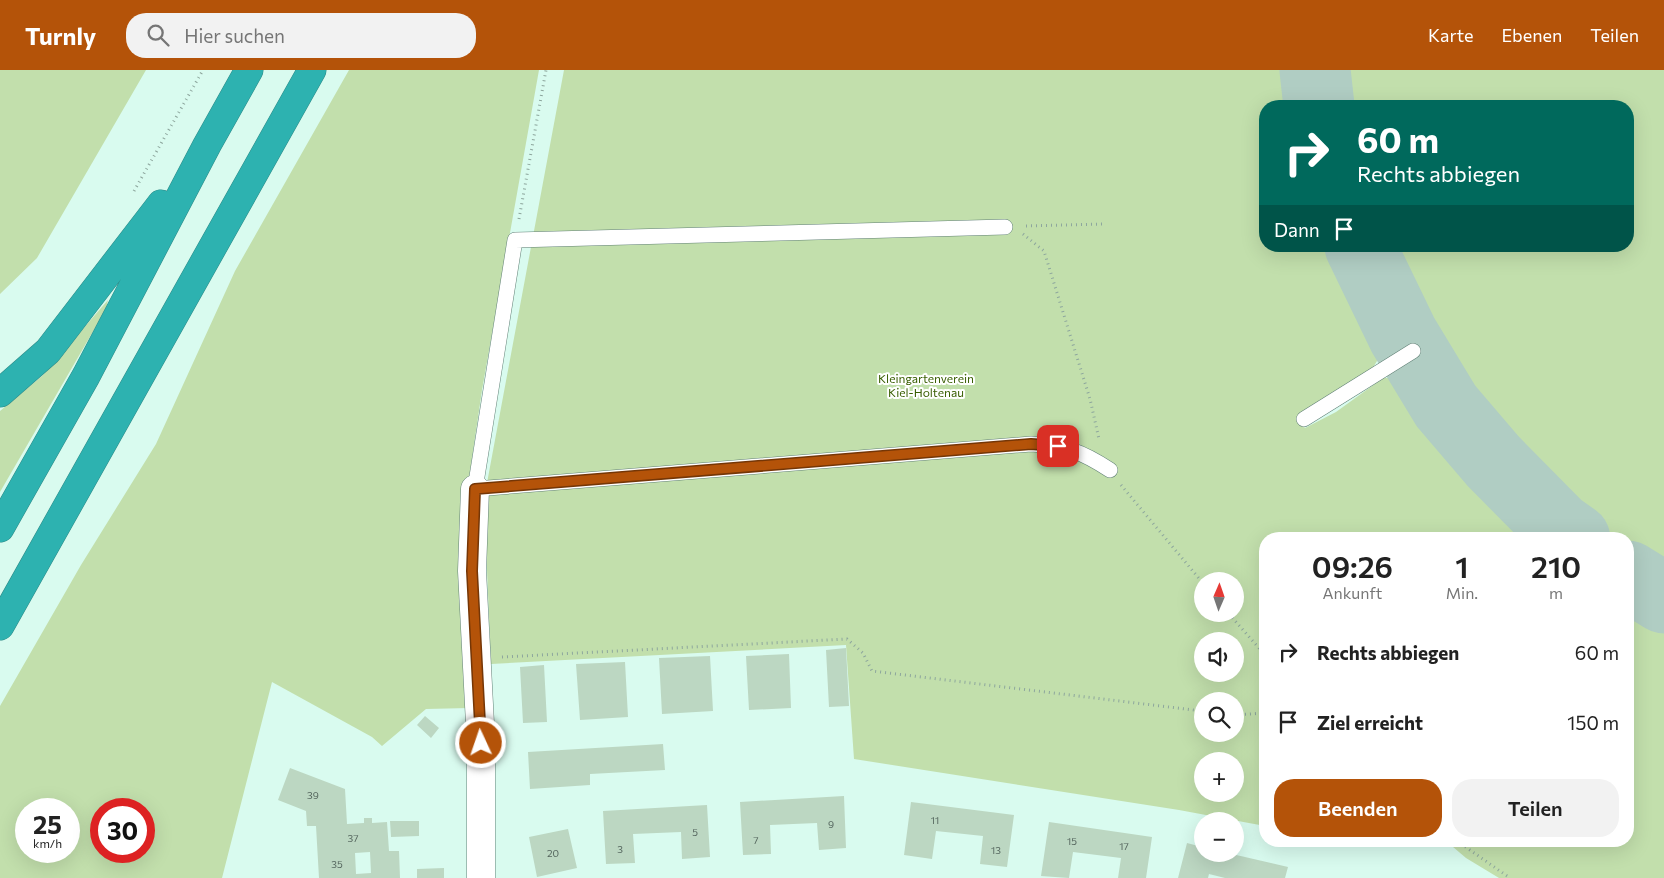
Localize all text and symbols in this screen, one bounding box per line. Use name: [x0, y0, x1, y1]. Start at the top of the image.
search box: [126, 13, 476, 58]
text: Turnly: [25, 21, 96, 50]
icon: search: [144, 21, 172, 49]
text: Hier suchen: [184, 24, 285, 47]
text: Karte: [1428, 24, 1473, 46]
text: Ebenen: [1501, 24, 1562, 46]
text: Teilen: [1590, 24, 1639, 46]
text: 60 m: [1357, 117, 1439, 160]
icon: right: [1274, 120, 1339, 185]
text: Rechts abbiegen: [1357, 160, 1520, 187]
icon: arrive: [1330, 215, 1358, 243]
text: Dann: [1274, 218, 1320, 241]
park label: Kleingartenverein Kiel-Holtenau: [878, 371, 974, 399]
pin: [1037, 425, 1079, 467]
icon: arrive: [1044, 432, 1072, 460]
text: 09:26: [1312, 547, 1393, 584]
text: 1: [1455, 547, 1469, 584]
text: 210: [1531, 547, 1581, 584]
north arrow: [1194, 572, 1244, 622]
map controls: [1194, 572, 1244, 862]
text: Ankunft: [1322, 583, 1382, 602]
text: Min.: [1446, 583, 1478, 602]
text: m: [1549, 583, 1563, 602]
button: sound: [1194, 632, 1244, 682]
icon: right: [1274, 638, 1302, 666]
text: Rechts abbiegen: [1317, 641, 1459, 664]
text: 60 m: [1575, 641, 1619, 664]
button: search: [1194, 692, 1244, 742]
icon: arrive: [1274, 708, 1302, 736]
text: Ziel erreicht: [1317, 711, 1423, 734]
text: 150 m: [1567, 711, 1619, 734]
position arrow: [454, 716, 506, 768]
button: +: [1194, 752, 1244, 802]
button: Beenden: [1274, 779, 1442, 837]
button: Teilen: [1452, 779, 1619, 837]
house number: 39: [307, 789, 319, 801]
speed limit sign: 30: [90, 798, 155, 863]
text: 25: [33, 809, 62, 839]
button: −: [1194, 812, 1244, 862]
house number: 11: [931, 814, 939, 826]
house number: 9: [828, 818, 834, 830]
house number: 5: [692, 826, 698, 838]
house number: 37: [348, 832, 358, 844]
house number: 7: [753, 834, 759, 846]
house number: 15: [1067, 835, 1077, 847]
text: km/h: [33, 836, 62, 850]
house number: 17: [1119, 840, 1129, 852]
house number: 3: [617, 843, 623, 855]
house number: 13: [991, 844, 1001, 856]
house number: 20: [547, 847, 559, 859]
house number: 35: [331, 858, 343, 870]

